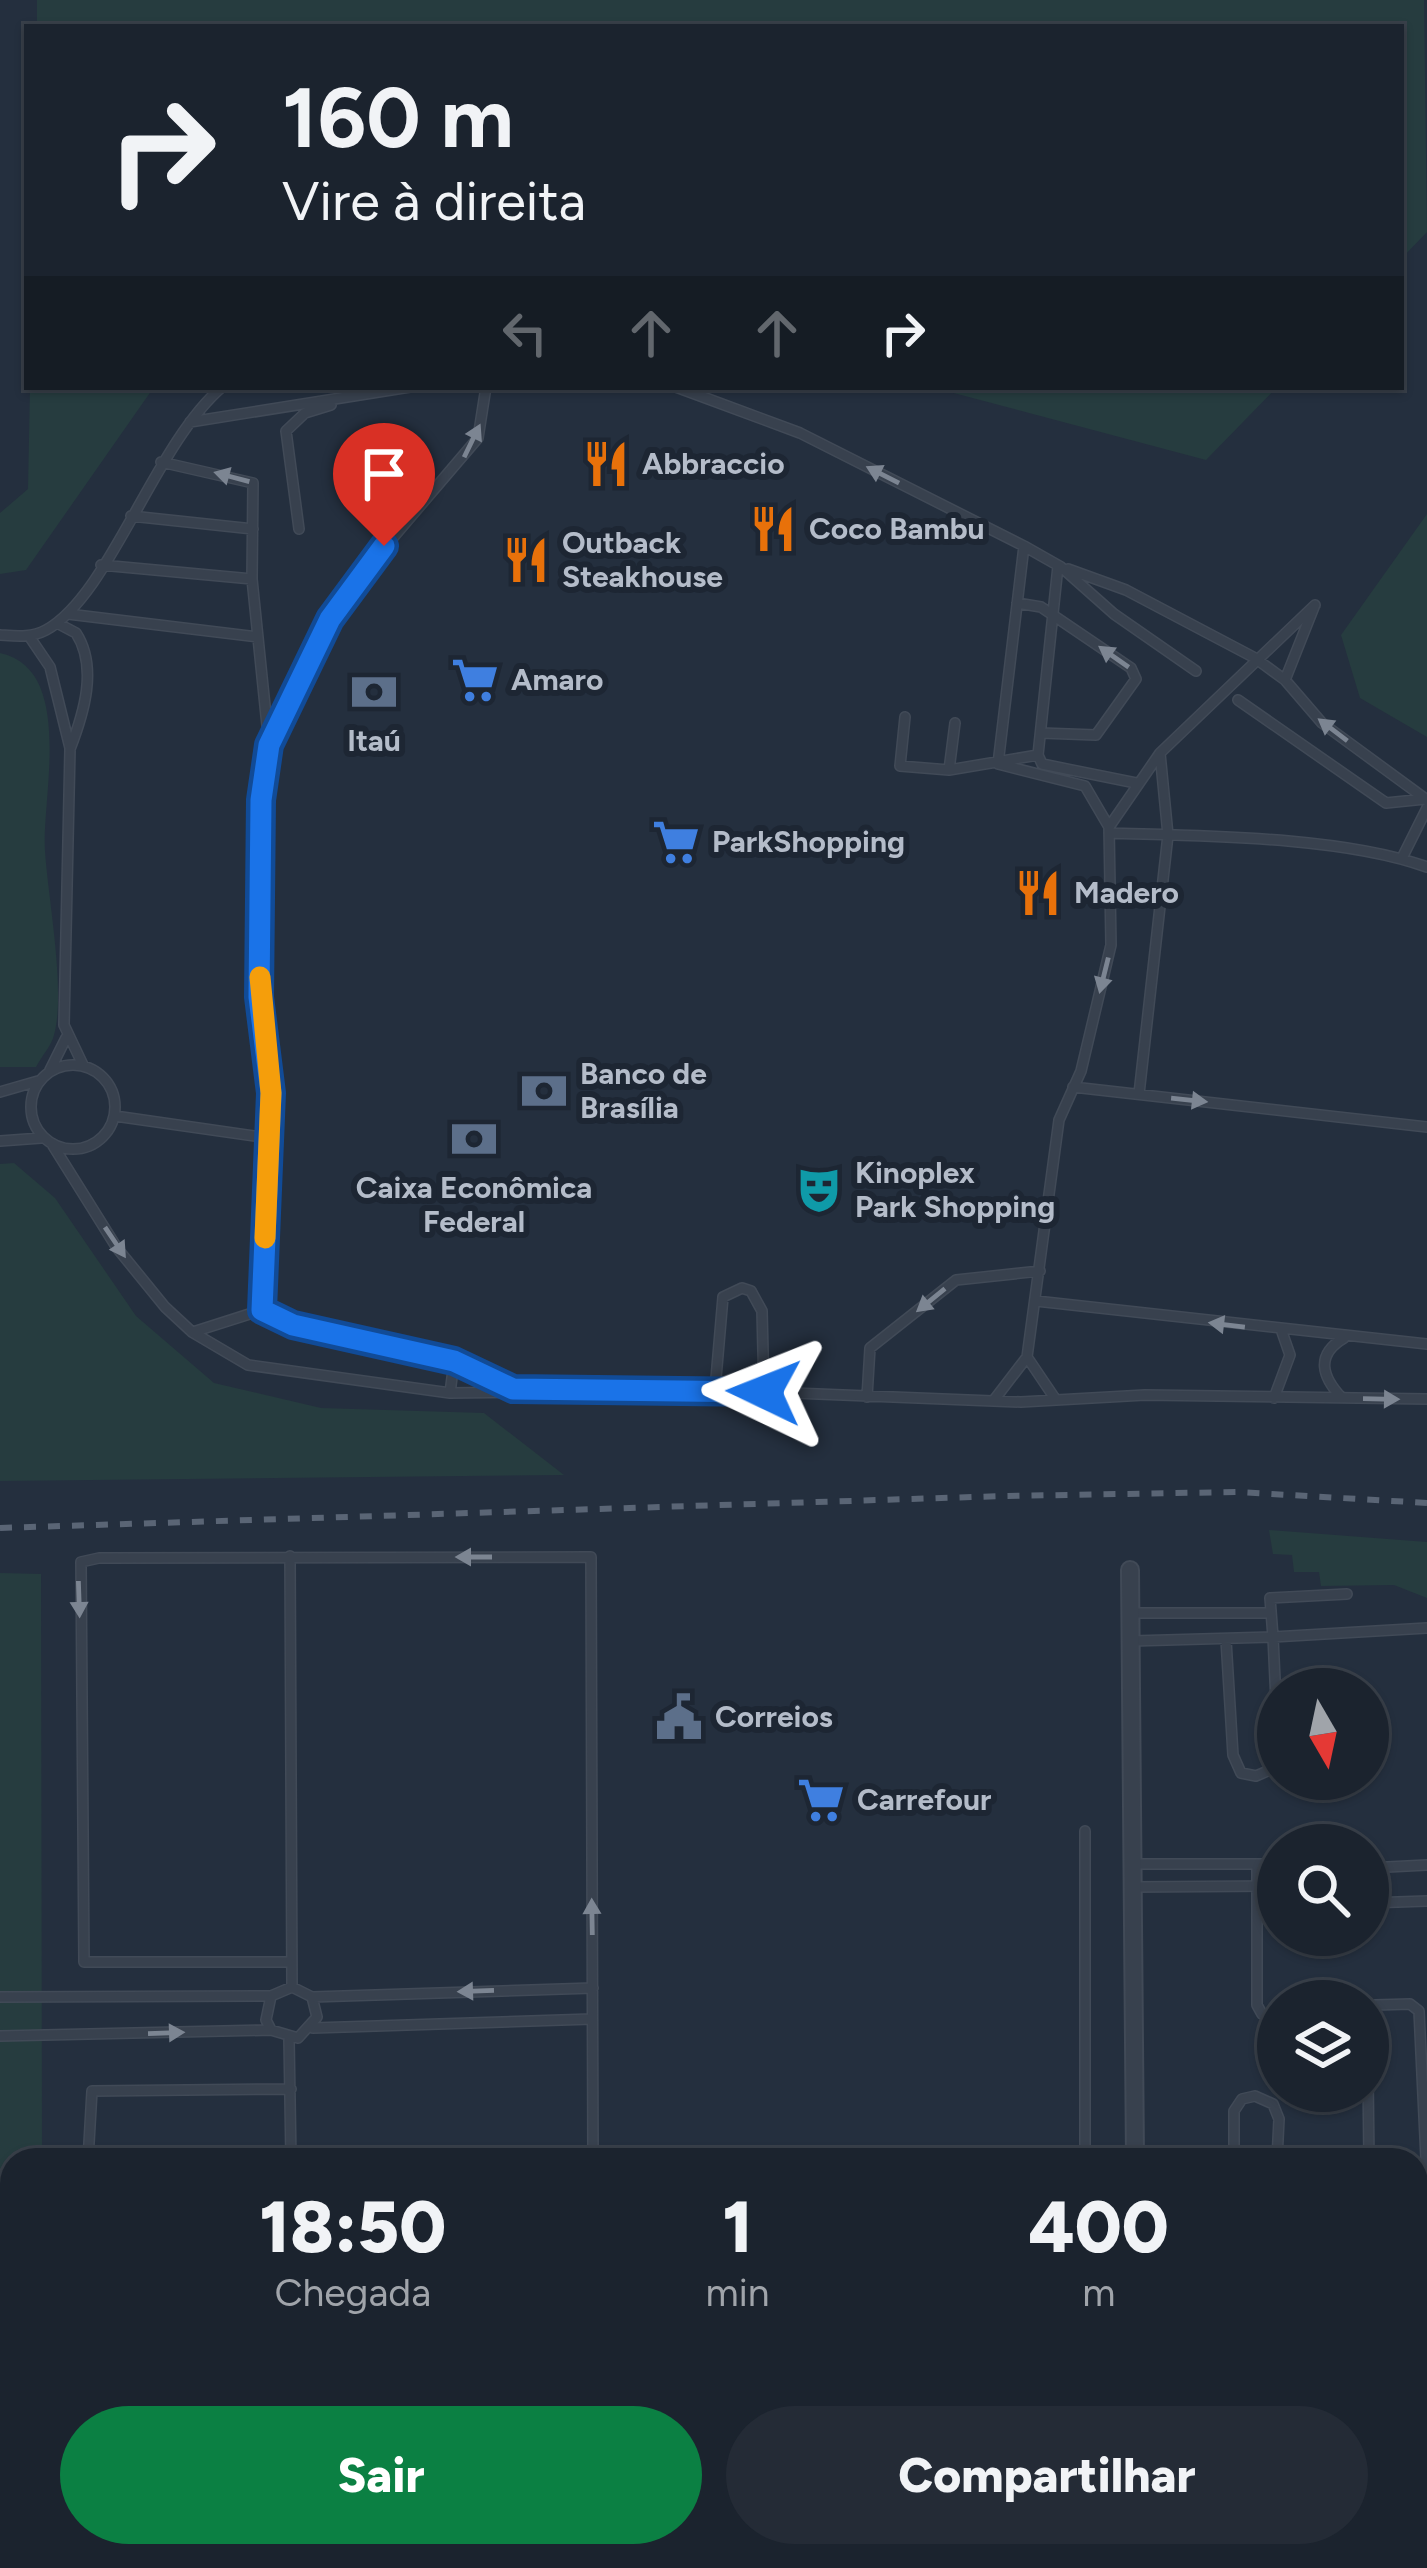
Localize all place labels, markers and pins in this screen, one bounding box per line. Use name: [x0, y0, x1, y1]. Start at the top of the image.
pin: [333, 423, 435, 546]
restaurant icon: Abbraccio: [581, 439, 631, 489]
place label: Abbraccio: [642, 445, 785, 482]
restaurant icon: Coco Bambu: [748, 504, 798, 554]
place label: Coco Bambu: [809, 510, 985, 547]
place label: Outback Steakhouse: [562, 524, 723, 595]
restaurant icon: Outback Steakhouse: [501, 535, 551, 585]
supermarket icon: Amaro: [450, 655, 500, 705]
place label: Amaro: [511, 661, 603, 698]
bank icon: Itaú: [349, 667, 399, 717]
place label: Itaú: [347, 722, 401, 759]
supermarket icon: ParkShopping: [651, 817, 701, 867]
place label: ParkShopping: [712, 823, 905, 860]
restaurant icon: Madero: [1013, 868, 1063, 918]
place label: Madero: [1074, 874, 1179, 911]
place label: Banco de Brasília: [580, 1055, 707, 1126]
bank icon: Banco de Brasília: [519, 1066, 569, 1116]
bank icon: Caixa Econômica Federal: [449, 1114, 499, 1164]
place label: Kinoplex Park Shopping: [855, 1154, 1055, 1225]
theatre icon: Kinoplex Park Shopping: [794, 1165, 844, 1215]
place label: Caixa Econômica Federal: [356, 1169, 592, 1240]
public building icon: Correios: [654, 1692, 704, 1742]
place label: Correios: [715, 1698, 833, 1735]
supermarket icon: Carrefour: [796, 1775, 846, 1825]
place label: Carrefour: [857, 1781, 991, 1818]

